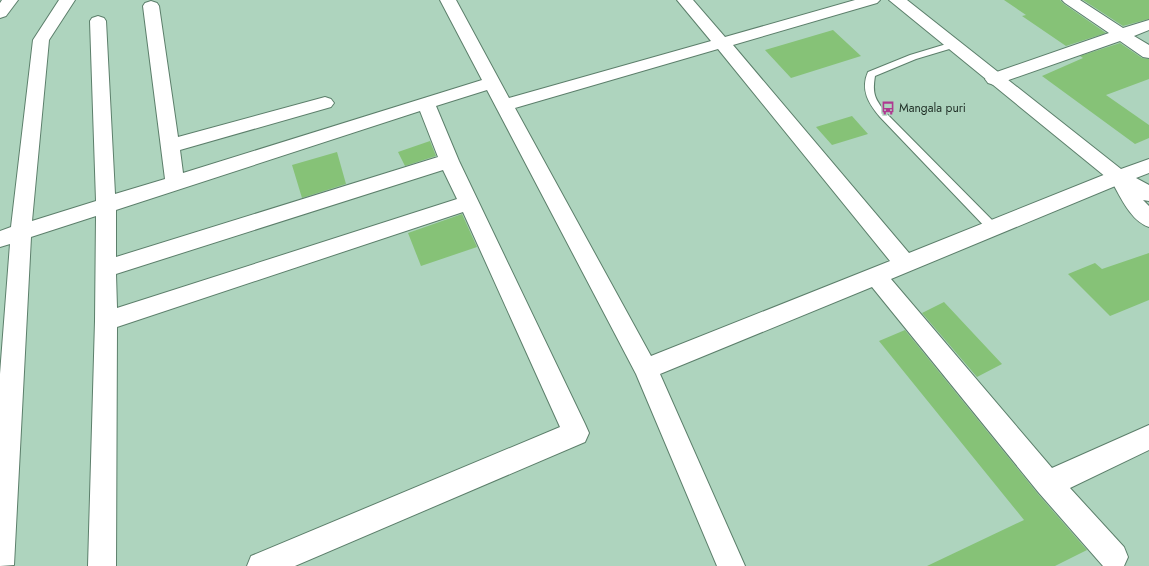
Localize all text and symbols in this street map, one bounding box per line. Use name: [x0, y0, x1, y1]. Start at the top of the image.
place label: Mangala puri: [899, 99, 966, 117]
bus stop icon: Mangala puri: [880, 100, 896, 116]

